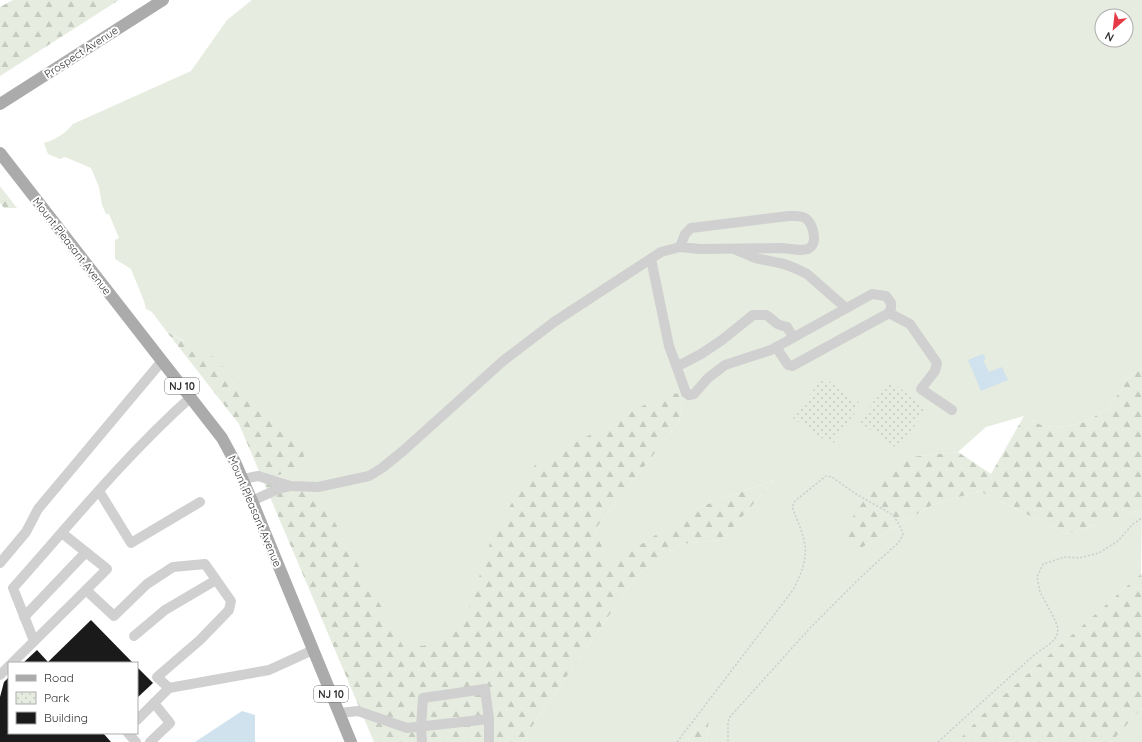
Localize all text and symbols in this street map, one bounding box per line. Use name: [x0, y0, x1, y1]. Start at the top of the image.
north arrow: [1094, 8, 1134, 48]
street label: Prospect Avenue: [41, 23, 121, 81]
text: N: [1102, 29, 1116, 45]
street label: Mount Pleasant Avenue: [30, 195, 114, 297]
road number: NJ 10: [165, 378, 199, 394]
street label: Mount Pleasant Avenue: [225, 453, 285, 569]
legend: [8, 662, 138, 734]
text: Road: [44, 670, 74, 685]
road number: NJ 10: [314, 686, 348, 702]
text: Park: [44, 690, 69, 705]
text: Building: [44, 710, 88, 725]

